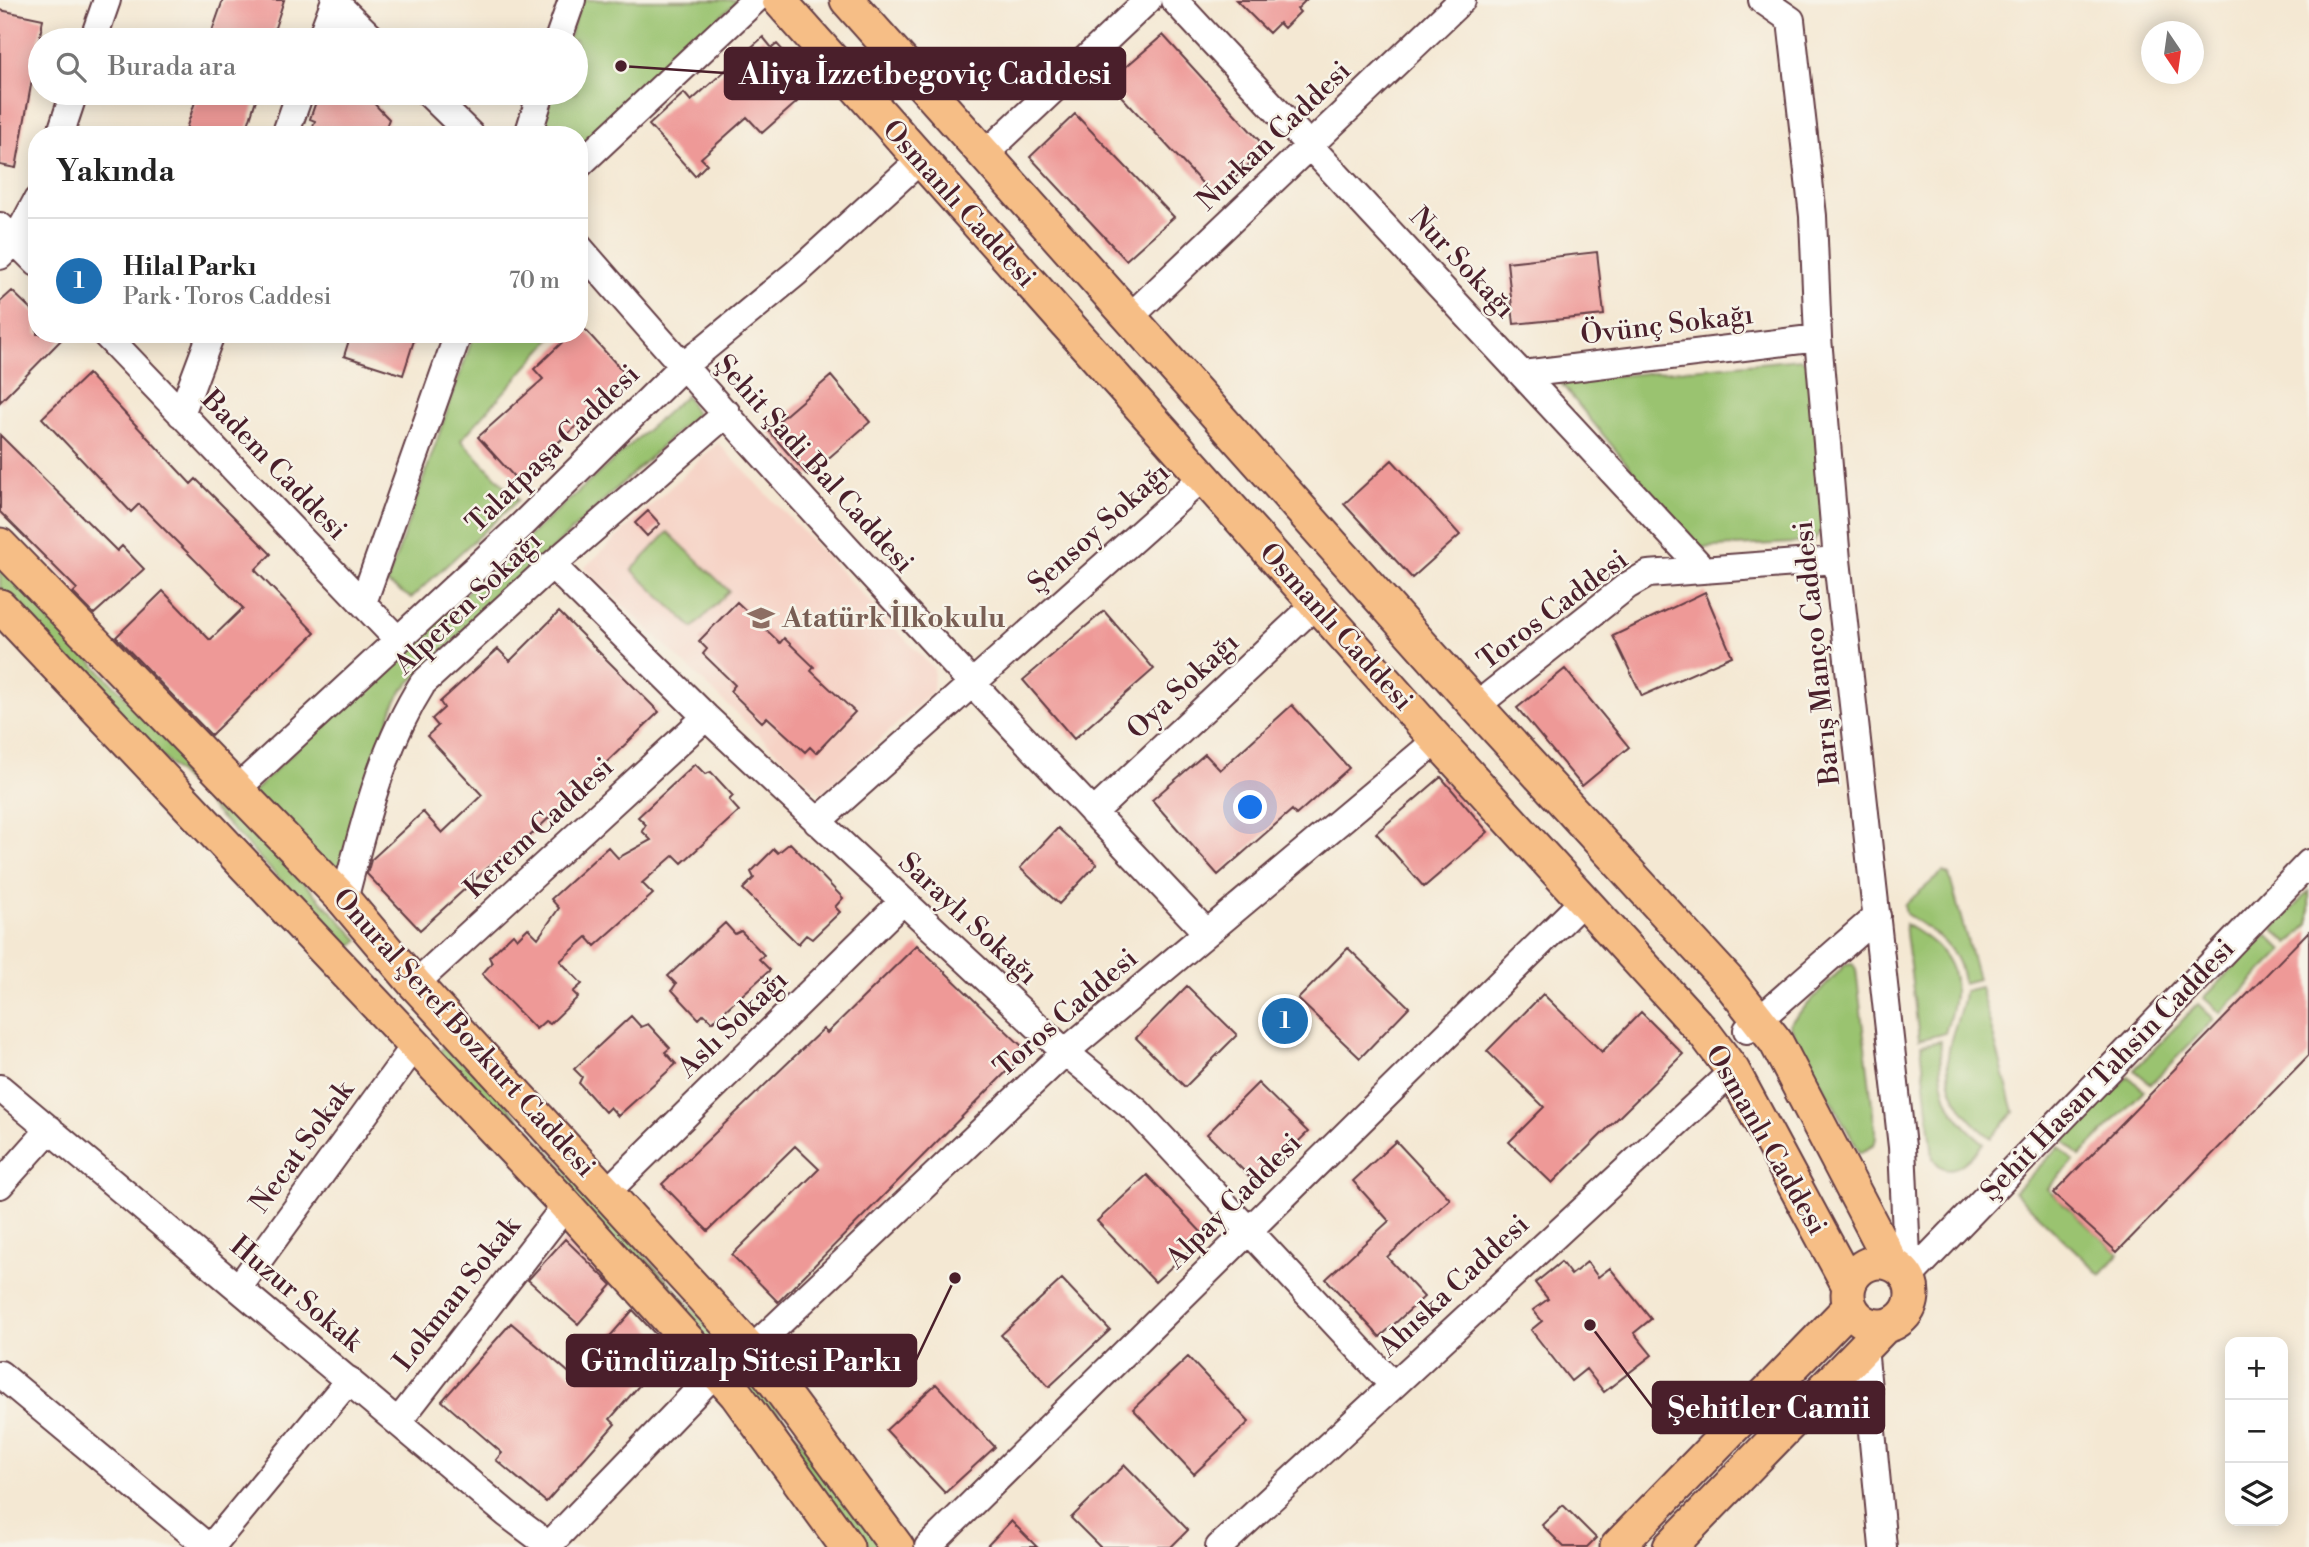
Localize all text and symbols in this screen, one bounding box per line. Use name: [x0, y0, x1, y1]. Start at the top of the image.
north arrow: [2141, 21, 2204, 84]
search box: [28, 28, 588, 105]
icon: search: [52, 48, 90, 86]
callout: Aliya İzzetbegoviç Caddesi: [725, 48, 1125, 99]
text: Burada ara: [108, 51, 236, 83]
text: Aliya İzzetbegoviç Caddesi: [738, 54, 1112, 94]
street label: Nurkan Caddesi: [1189, 54, 1359, 218]
street label: Osmanlı Caddesi: [874, 113, 1044, 295]
text: Yakında: [56, 153, 175, 191]
street label: Nur Sokağı: [1402, 200, 1522, 326]
text: Hilal Parkı: [123, 251, 256, 283]
text: 1: [73, 267, 85, 295]
text: 70 m: [509, 267, 560, 295]
text: Park · Toros Caddesi: [123, 283, 331, 311]
street label: Övünç Sokağı: [1579, 296, 1755, 353]
street label: Şehit Şadi Bal Caddesi: [707, 348, 921, 580]
street label: Talatpaşa Caddesi: [459, 357, 647, 541]
street label: Badem Caddesi: [193, 382, 354, 547]
street label: Şensoy Sokağı: [1021, 455, 1177, 601]
street label: Barış Manço Caddesi: [1786, 519, 1848, 788]
street label: Alperen Sokağı: [386, 524, 549, 683]
street label: Osmanlı Caddesi: [1251, 536, 1421, 718]
street label: Toros Caddesi: [1471, 542, 1635, 678]
place label: Atatürk İlkokulu: [781, 599, 1005, 636]
school or university icon: Atatürk İlkokulu: [746, 603, 776, 633]
street label: Oya Sokağı: [1120, 625, 1246, 747]
street label: Kerem Caddesi: [457, 750, 621, 906]
your location: [1233, 790, 1267, 824]
street label: Saraylı Sokağı: [891, 845, 1045, 993]
street label: Onural Şeref Bozkurt Caddesi: [325, 881, 603, 1185]
street label: Şehit Hasan Tahsin Caddesi: [1973, 932, 2243, 1208]
street label: Toros Caddesi: [987, 941, 1145, 1085]
street label: Aslı Sokağı: [670, 963, 796, 1086]
pin: 1: [1262, 995, 1308, 1047]
street label: Osmanlı Caddesi: [1697, 1039, 1835, 1241]
street label: Necat Sokak: [242, 1073, 362, 1220]
street label: Alpay Caddesi: [1158, 1126, 1309, 1277]
street label: Ahıska Caddesi: [1370, 1207, 1537, 1366]
street label: Lokman Sokak: [386, 1209, 529, 1378]
street label: Huzur Sokak: [223, 1229, 370, 1360]
callout: Gündüzalp Sitesi Parkı: [567, 1335, 916, 1386]
map controls: [2225, 1337, 2288, 1526]
button: +: [2225, 1337, 2288, 1400]
text: Gündüzalp Sitesi Parkı: [580, 1343, 902, 1381]
callout: Şehitler Camii: [1653, 1382, 1884, 1433]
text: Şehitler Camii: [1668, 1390, 1871, 1428]
button: −: [2225, 1400, 2288, 1463]
button: layers: [2225, 1463, 2288, 1526]

